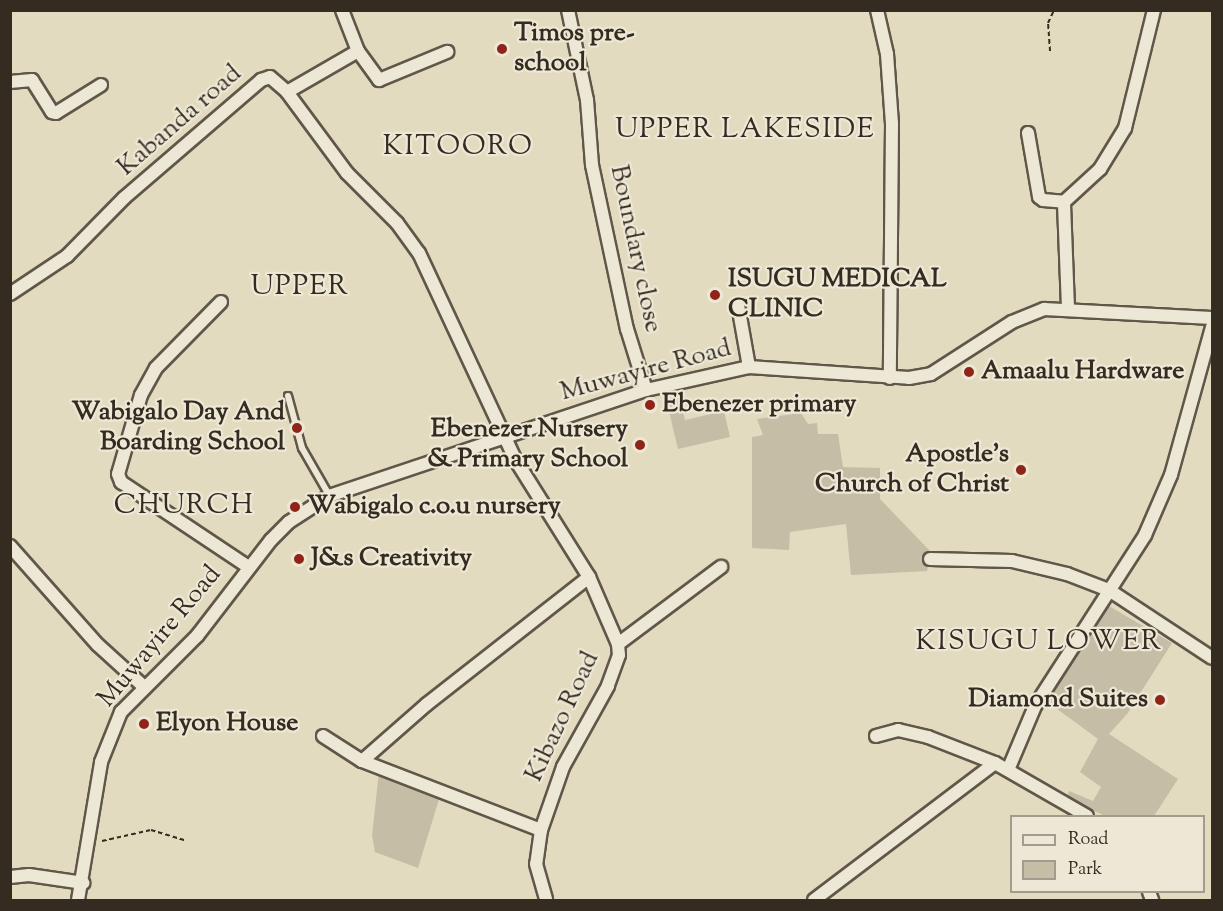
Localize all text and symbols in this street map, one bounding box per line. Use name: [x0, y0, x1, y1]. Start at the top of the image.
place label: Timos pre- school: [514, 18, 635, 80]
marker: Timos pre- school: [495, 42, 509, 56]
street label: Kabanda road: [112, 59, 248, 183]
district label: UPPER LAKESIDE: [615, 113, 875, 147]
district label: KITOORO: [383, 130, 533, 164]
street label: Boundary close: [602, 162, 668, 336]
place label: ISUGU MEDICAL CLINIC: [728, 264, 947, 326]
district label: UPPER: [251, 270, 349, 304]
marker: ISUGU MEDICAL CLINIC: [706, 286, 724, 304]
street label: Muwayire Road: [557, 333, 735, 409]
place label: Amaalu Hardware: [981, 356, 1184, 388]
marker: Amaalu Hardware: [962, 365, 976, 379]
place label: Ebenezer primary: [662, 389, 856, 421]
place label: Wabigalo Day And Boarding School: [71, 397, 285, 458]
marker: Ebenezer primary: [643, 398, 657, 412]
place label: Ebenezer Nursery & Primary School: [427, 414, 628, 476]
marker: Wabigalo Day And Boarding School: [290, 421, 304, 435]
marker: Ebenezer Nursery & Primary School: [633, 438, 647, 452]
place label: Apostle's Church of Christ: [815, 439, 1009, 500]
marker: Apostle's Church of Christ: [1014, 463, 1028, 477]
district label: CHURCH: [114, 489, 254, 523]
place label: Wabigalo c.o.u nursery: [307, 491, 561, 523]
marker: Wabigalo c.o.u nursery: [288, 500, 302, 514]
place label: J&s Creativity: [311, 543, 472, 575]
marker: J&s Creativity: [292, 552, 306, 566]
street label: Muwayire Road: [92, 560, 228, 714]
district label: KISUGU LOWER: [916, 625, 1162, 659]
street label: Kibazo Road: [519, 647, 607, 787]
place label: Diamond Suites: [968, 684, 1148, 716]
marker: Diamond Suites: [1153, 693, 1167, 707]
place label: Elyon House: [156, 708, 298, 740]
marker: Elyon House: [137, 717, 151, 731]
legend: [1010, 815, 1205, 893]
text: Road: [1068, 827, 1108, 853]
text: Park: [1068, 857, 1102, 883]

